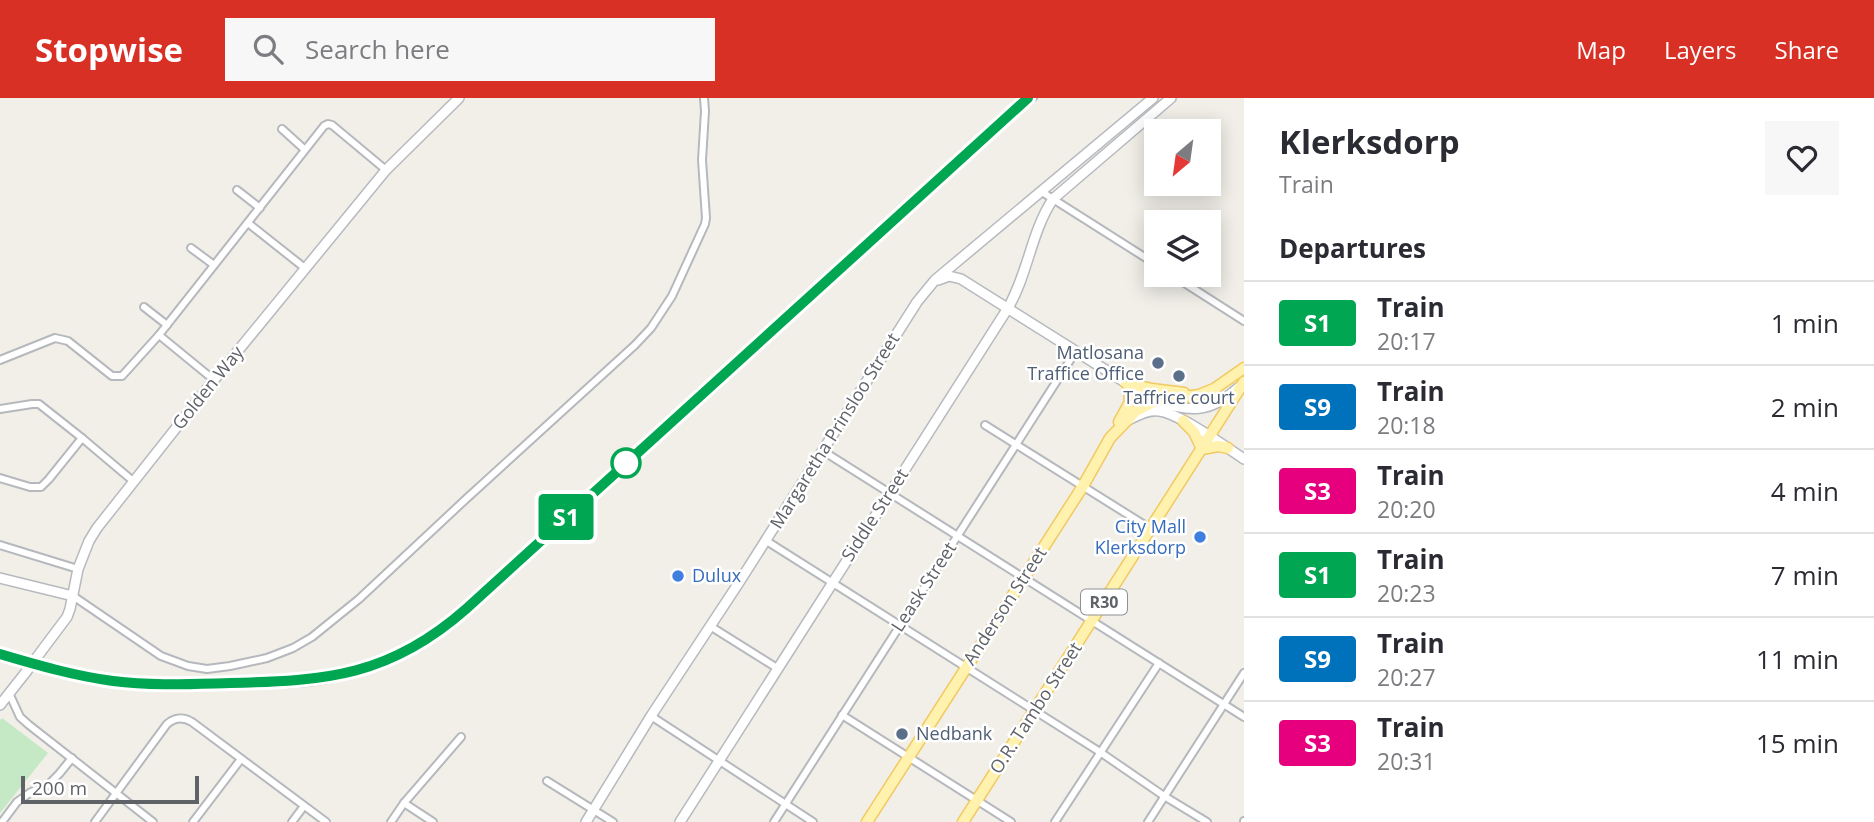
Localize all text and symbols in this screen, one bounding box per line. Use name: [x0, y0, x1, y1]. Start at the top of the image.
search box: [225, 18, 715, 81]
text: Stopwise: [35, 27, 183, 72]
icon: search: [249, 30, 287, 68]
text: Search here: [305, 31, 450, 67]
text: Map: [1576, 33, 1626, 66]
text: Layers: [1664, 33, 1737, 66]
text: Share: [1775, 33, 1839, 66]
north arrow: [1144, 119, 1222, 196]
map controls: [1144, 119, 1221, 287]
text: Klerksdorp: [1279, 119, 1460, 164]
button: heart: [1765, 121, 1839, 195]
text: Train: [1279, 168, 1334, 200]
button: layers: [1144, 210, 1221, 287]
text: Departures: [1279, 230, 1426, 266]
text: Train: [1377, 289, 1445, 325]
text: 1 min: [1771, 305, 1839, 341]
text: S1: [1304, 306, 1331, 339]
text: 20:17: [1377, 325, 1436, 357]
street label: Margaretha Prinsloo Street: [764, 328, 904, 533]
street label: Golden Way: [166, 340, 249, 434]
place label: Matlosana Traffice Office: [1027, 340, 1144, 385]
marker: Matlosana Traffice Office: [1150, 355, 1166, 371]
marker: Taffrice court: [1171, 368, 1187, 384]
text: Train: [1377, 373, 1445, 409]
place label: Taffrice court: [1123, 385, 1235, 409]
text: 2 min: [1771, 389, 1839, 425]
text: S9: [1304, 390, 1331, 423]
text: 20:18: [1377, 409, 1436, 441]
unlabelled marker: [611, 448, 641, 478]
text: Train: [1377, 457, 1445, 493]
street label: Siddle Street: [835, 463, 913, 565]
text: 4 min: [1771, 473, 1839, 509]
text: S3: [1304, 474, 1331, 507]
text: 20:20: [1377, 493, 1436, 525]
line badge: S1: [534, 494, 598, 540]
text: S1: [553, 500, 579, 533]
place label: City Mall Klerksdorp: [1095, 514, 1186, 559]
marker: City Mall Klerksdorp: [1192, 529, 1208, 545]
street label: Leask Street: [885, 537, 961, 636]
text: Train: [1377, 541, 1445, 577]
street label: Anderson Street: [957, 542, 1051, 669]
text: 7 min: [1771, 557, 1839, 593]
text: S1: [1304, 558, 1331, 591]
place label: Dulux: [692, 563, 742, 587]
marker: Dulux: [670, 568, 686, 584]
text: 20:23: [1377, 577, 1436, 609]
road number: R30: [1081, 589, 1127, 614]
text: Train: [1377, 625, 1445, 661]
street label: O.R. Tambo Street: [984, 637, 1087, 778]
text: 11 min: [1756, 641, 1839, 677]
text: S9: [1304, 642, 1331, 675]
text: 20:27: [1377, 661, 1436, 693]
text: Train: [1377, 709, 1445, 745]
place label: Nedbank: [916, 721, 993, 745]
text: 15 min: [1756, 725, 1839, 761]
marker: Nedbank: [894, 726, 910, 742]
text: S3: [1304, 726, 1331, 759]
text: 20:31: [1377, 745, 1436, 777]
scale bar: [21, 773, 200, 805]
text: 200 m: [32, 775, 87, 801]

